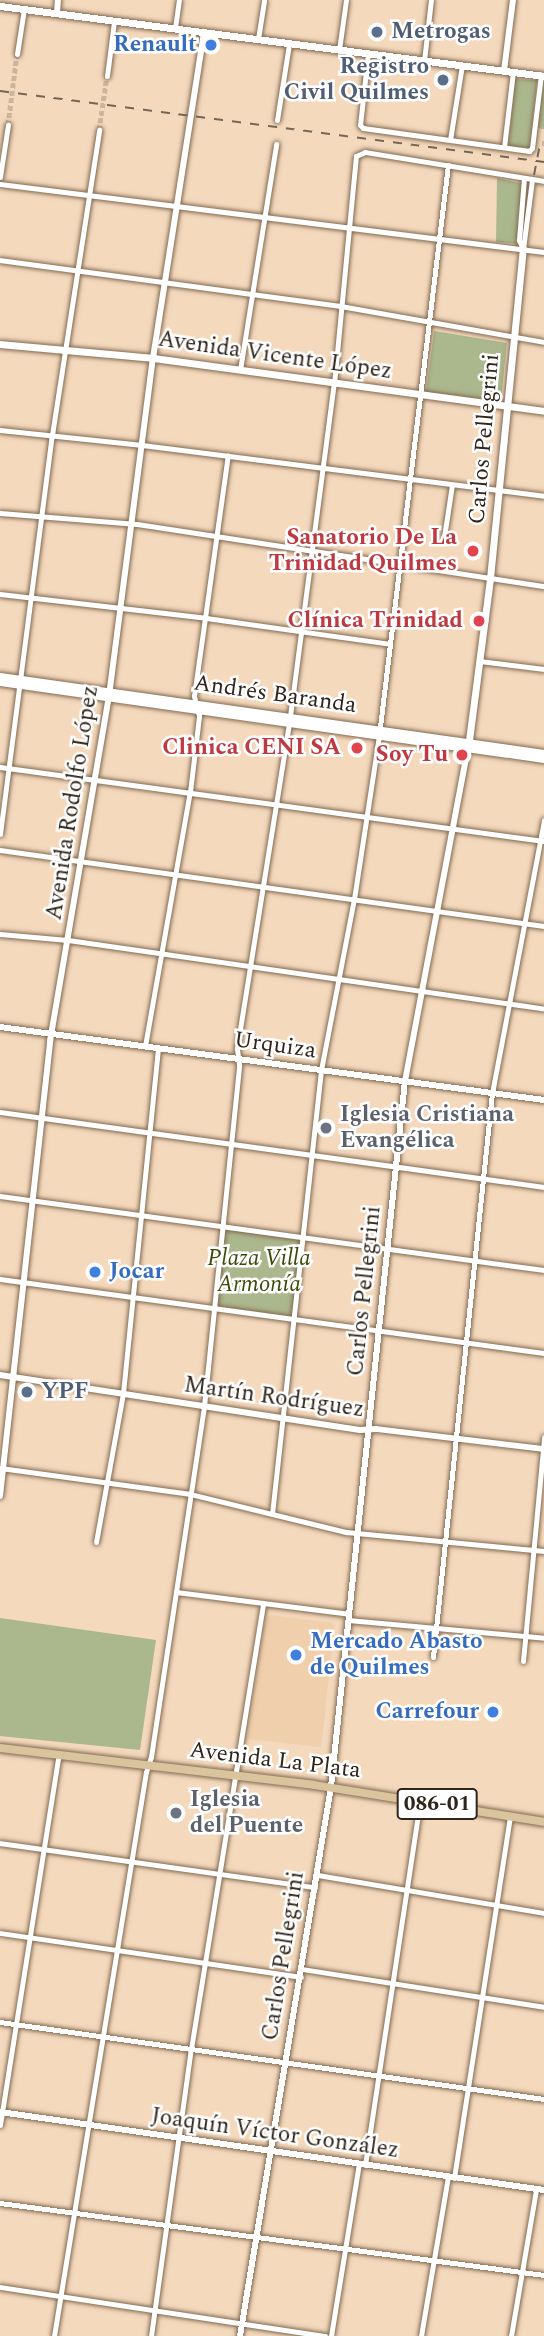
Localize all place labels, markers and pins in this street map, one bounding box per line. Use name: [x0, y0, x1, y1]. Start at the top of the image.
place label: Metrogas: [391, 18, 491, 46]
marker: Metrogas: [369, 24, 385, 40]
place label: Renault: [113, 31, 197, 59]
marker: Renault: [203, 37, 219, 53]
place label: Registro Civil Quilmes: [284, 53, 429, 107]
marker: Registro Civil Quilmes: [435, 72, 451, 88]
place label: Sanatorio De La Trinidad Quilmes: [269, 524, 457, 578]
marker: Sanatorio De La Trinidad Quilmes: [463, 541, 483, 561]
place label: Clínica Trinidad: [287, 607, 463, 635]
marker: Clínica Trinidad: [469, 611, 489, 631]
place label: Clinica CENI SA: [162, 734, 341, 762]
marker: Clinica CENI SA: [347, 738, 367, 758]
place label: Soy Tu: [376, 741, 448, 769]
marker: Soy Tu: [454, 747, 470, 763]
place label: Iglesia Cristiana Evangélica: [340, 1101, 514, 1155]
marker: Iglesia Cristiana Evangélica: [318, 1120, 334, 1136]
place label: Jocar: [109, 1258, 164, 1286]
marker: Jocar: [87, 1264, 103, 1280]
place label: YPF: [41, 1378, 89, 1406]
marker: YPF: [19, 1384, 35, 1400]
place label: Mercado Abasto de Quilmes: [310, 1628, 483, 1682]
marker: Mercado Abasto de Quilmes: [288, 1647, 304, 1663]
place label: Carrefour: [376, 1698, 479, 1726]
marker: Carrefour: [485, 1704, 501, 1720]
place label: Iglesia del Puente: [190, 1786, 303, 1840]
marker: Iglesia del Puente: [168, 1805, 184, 1821]

